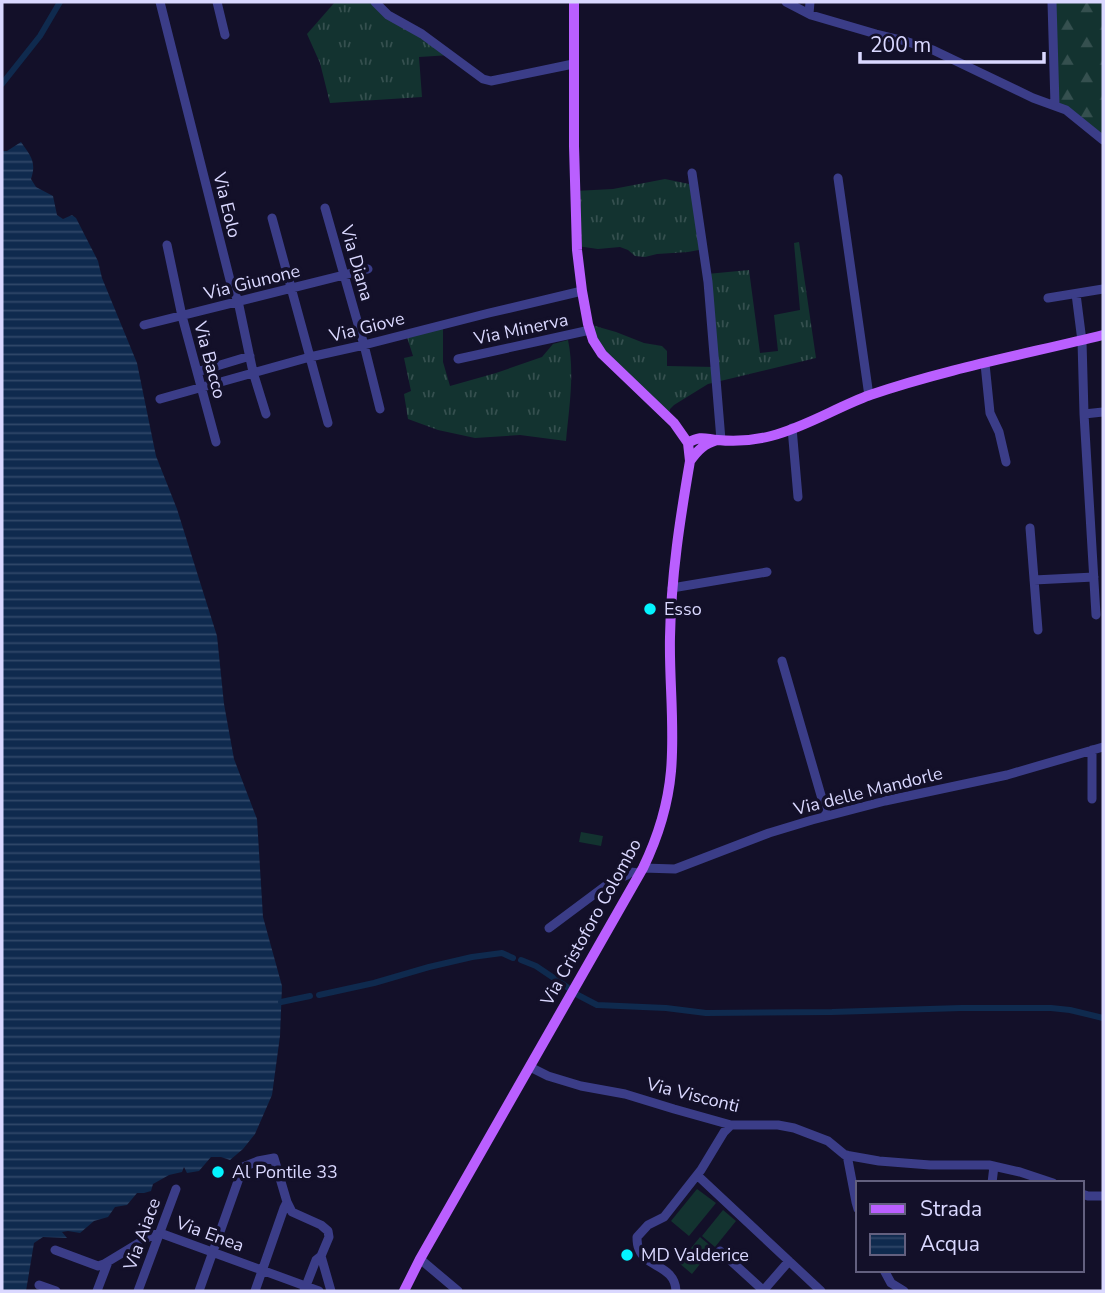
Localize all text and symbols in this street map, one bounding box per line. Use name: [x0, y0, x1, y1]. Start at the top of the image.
scale bar: [860, 21, 1044, 65]
text: 200 m: [870, 31, 931, 59]
street label: Via Eolo: [207, 169, 247, 240]
street label: Via Diana: [334, 221, 379, 304]
street label: Via Giunone: [201, 258, 303, 306]
street label: Via Giove: [326, 306, 407, 348]
street label: Via Minerva: [471, 307, 570, 351]
street label: Via Bacco: [188, 318, 232, 401]
place label: Esso: [664, 597, 702, 621]
marker: Esso: [642, 601, 658, 617]
street label: Via delle Mandorle: [790, 761, 945, 821]
street label: Via Cristoforo Colombo: [535, 834, 647, 1011]
street label: Via Visconti: [643, 1072, 742, 1118]
place label: Al Pontile 33: [232, 1160, 338, 1184]
marker: Al Pontile 33: [210, 1164, 226, 1180]
legend: [856, 1181, 1084, 1272]
street label: Via Aiace: [118, 1195, 166, 1274]
text: Strada: [920, 1195, 982, 1223]
street label: Via Enea: [172, 1210, 247, 1257]
text: Acqua: [920, 1230, 980, 1258]
place label: MD Valderice: [641, 1243, 749, 1267]
marker: MD Valderice: [619, 1247, 635, 1263]

